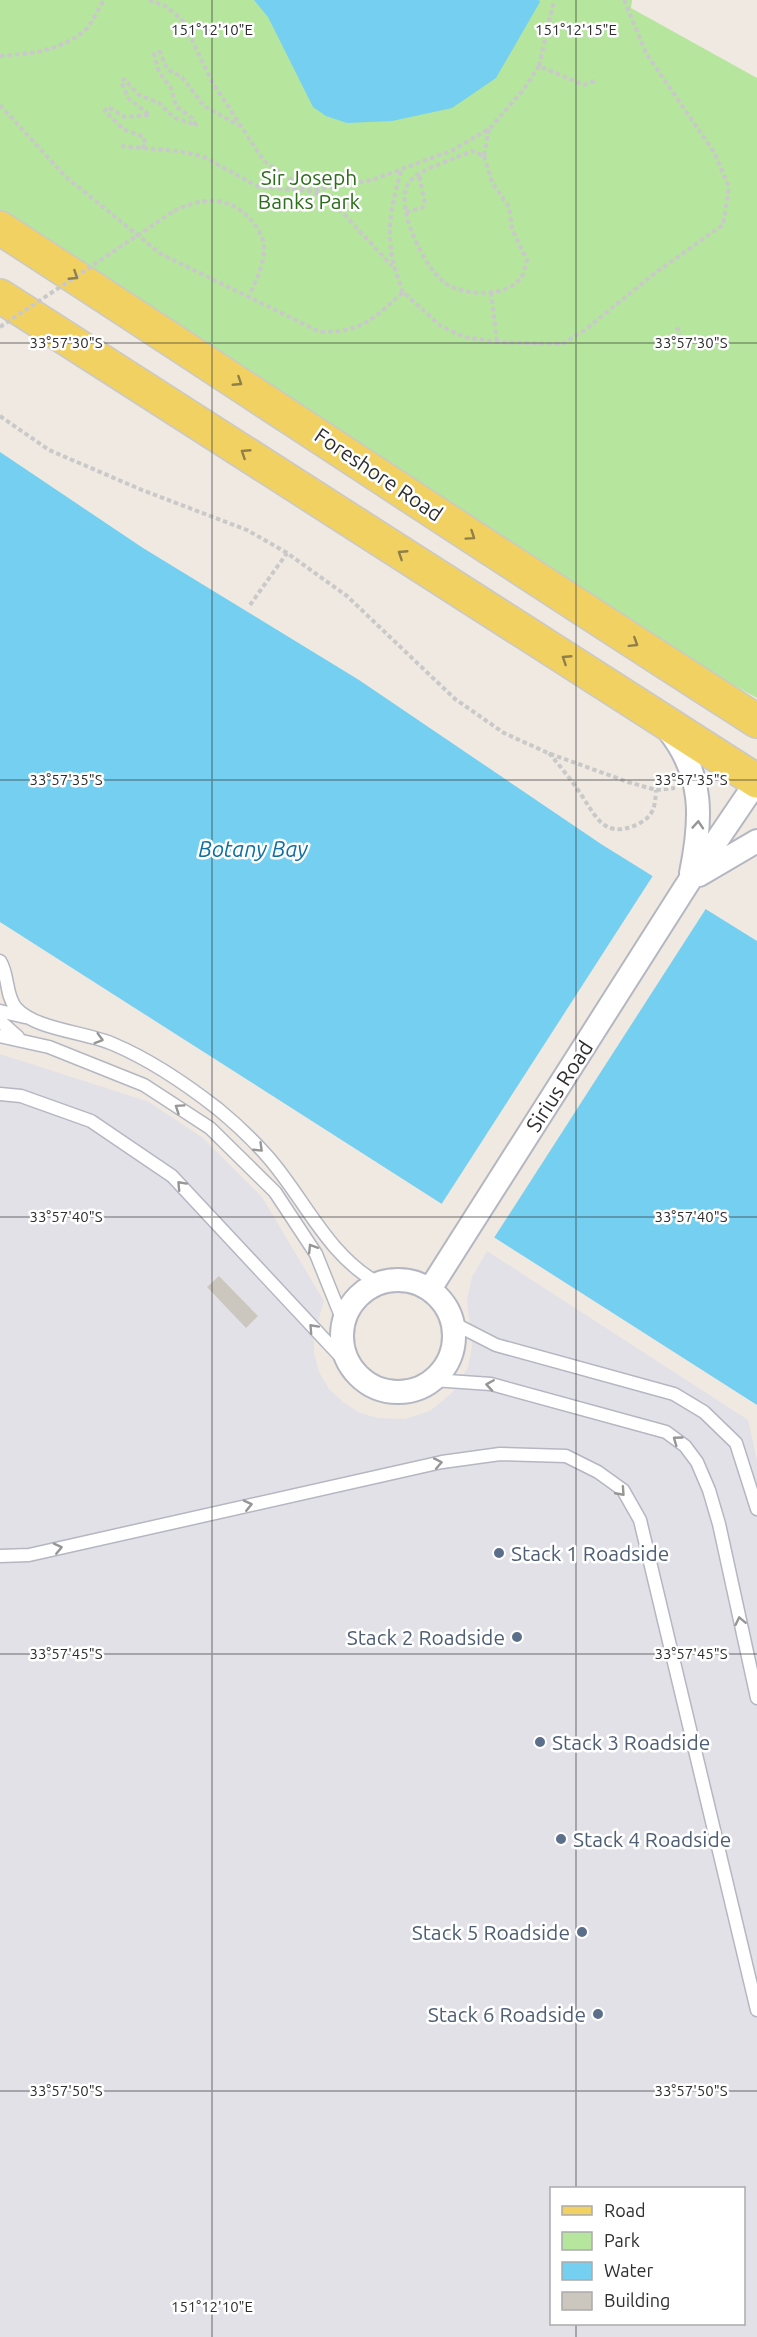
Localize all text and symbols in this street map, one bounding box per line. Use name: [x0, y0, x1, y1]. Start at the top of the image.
text: 151°12'10"E: [171, 21, 253, 38]
text: 151°12'15"E: [535, 21, 617, 38]
park label: Sir Joseph Banks Park: [258, 165, 361, 213]
one-way arrow: [68, 269, 79, 280]
text: 33°57'30"S: [29, 334, 103, 351]
text: 33°57'30"S: [654, 334, 728, 351]
one-way arrow: [231, 375, 242, 386]
street label: Foreshore Road: [311, 422, 447, 526]
one-way arrow: [240, 449, 251, 460]
one-way arrow: [464, 529, 475, 540]
one-way arrow: [398, 549, 408, 561]
one-way arrow: [628, 635, 638, 647]
one-way arrow: [562, 655, 573, 666]
text: 33°57'35"S: [29, 771, 103, 788]
text: 33°57'35"S: [654, 771, 728, 788]
one-way arrow: [691, 821, 704, 830]
water label: Botany Bay: [198, 836, 308, 861]
one-way arrow: [94, 1032, 104, 1045]
street label: Sirius Road: [521, 1036, 597, 1136]
one-way arrow: [175, 1104, 186, 1115]
one-way arrow: [251, 1140, 262, 1151]
one-way arrow: [177, 1182, 188, 1192]
text: 33°57'40"S: [29, 1208, 103, 1225]
text: 33°57'40"S: [654, 1208, 728, 1225]
one-way arrow: [307, 1244, 319, 1254]
one-way arrow: [310, 1325, 321, 1336]
one-way arrow: [486, 1380, 495, 1392]
one-way arrow: [672, 1436, 683, 1447]
one-way arrow: [433, 1457, 443, 1470]
one-way arrow: [614, 1485, 625, 1496]
one-way arrow: [243, 1500, 253, 1513]
place label: Stack 1 Roadside: [511, 1541, 669, 1565]
one-way arrow: [52, 1542, 62, 1555]
marker: Stack 1 Roadside: [492, 1546, 506, 1560]
one-way arrow: [734, 1616, 747, 1626]
place label: Stack 2 Roadside: [347, 1625, 505, 1649]
marker: Stack 2 Roadside: [510, 1630, 524, 1644]
text: 33°57'45"S: [29, 1645, 103, 1662]
text: 33°57'45"S: [654, 1645, 728, 1662]
place label: Stack 3 Roadside: [552, 1730, 710, 1754]
marker: Stack 3 Roadside: [533, 1735, 547, 1749]
place label: Stack 4 Roadside: [573, 1827, 731, 1851]
marker: Stack 4 Roadside: [554, 1832, 568, 1846]
place label: Stack 5 Roadside: [412, 1920, 570, 1944]
marker: Stack 5 Roadside: [575, 1925, 589, 1939]
place label: Stack 6 Roadside: [428, 2002, 586, 2026]
marker: Stack 6 Roadside: [591, 2007, 605, 2021]
text: 33°57'50"S: [29, 2082, 103, 2099]
text: 33°57'50"S: [654, 2082, 728, 2099]
legend: [550, 2187, 745, 2325]
text: Road: [604, 2200, 646, 2220]
text: Park: [604, 2230, 640, 2250]
text: Water: [604, 2260, 654, 2280]
text: Building: [604, 2290, 670, 2310]
text: 151°12'10"E: [171, 2298, 253, 2315]

